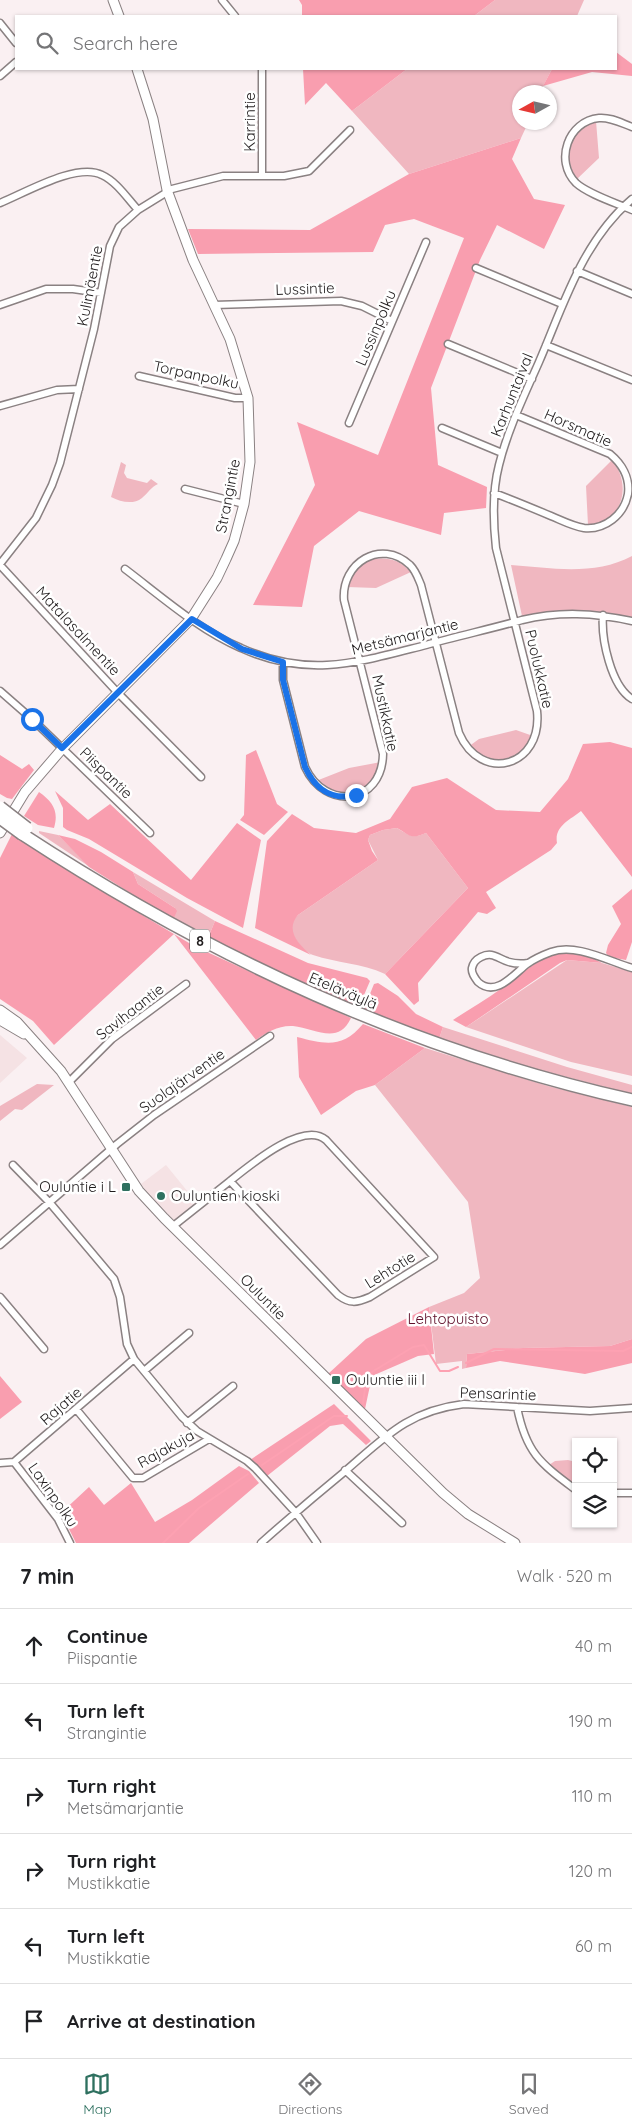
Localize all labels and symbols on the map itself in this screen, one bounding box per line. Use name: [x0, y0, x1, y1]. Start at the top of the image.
north arrow: [512, 85, 557, 130]
street label: Karrintie: [240, 92, 259, 152]
street label: Kulimäentie: [72, 244, 107, 328]
street label: Lussintie: [275, 278, 335, 299]
street label: Lussinpolku: [351, 287, 400, 369]
street label: Karhuntaival: [486, 350, 537, 439]
street label: Torpanpolku: [152, 356, 241, 393]
street label: Horsmatie: [541, 404, 615, 451]
street label: Strangintie: [211, 457, 244, 534]
street label: Matalasalmentie: [32, 582, 125, 679]
street label: Metsämarjantie: [349, 614, 460, 659]
street label: Puolukkatie: [521, 628, 558, 710]
street label: Mustikkatie: [368, 673, 403, 753]
route start: [21, 708, 44, 731]
street label: Piispantie: [76, 743, 137, 802]
route end: [345, 784, 368, 807]
road number: 8: [190, 929, 210, 952]
street label: Eteläväylä: [306, 968, 380, 1013]
street label: Savihaantie: [92, 979, 167, 1044]
street label: Suolajärventie: [135, 1044, 228, 1117]
place label: Ouluntie i L: [39, 1177, 116, 1196]
marker: Ouluntie i L: [120, 1181, 132, 1193]
place label: Ouluntien kioski: [171, 1186, 280, 1205]
marker: Ouluntien kioski: [155, 1190, 167, 1202]
street label: Lehtotie: [361, 1247, 418, 1292]
street label: Ouluntie: [236, 1270, 290, 1324]
park label: Lehtopuisto: [408, 1309, 489, 1328]
place label: Ouluntie iii I: [346, 1370, 425, 1389]
marker: Ouluntie iii I: [330, 1374, 342, 1386]
street label: Rajatie: [36, 1382, 85, 1429]
street label: Pensarintie: [459, 1383, 537, 1404]
street label: Rajakuja: [134, 1425, 197, 1472]
street label: Laxinpolku: [24, 1459, 82, 1531]

